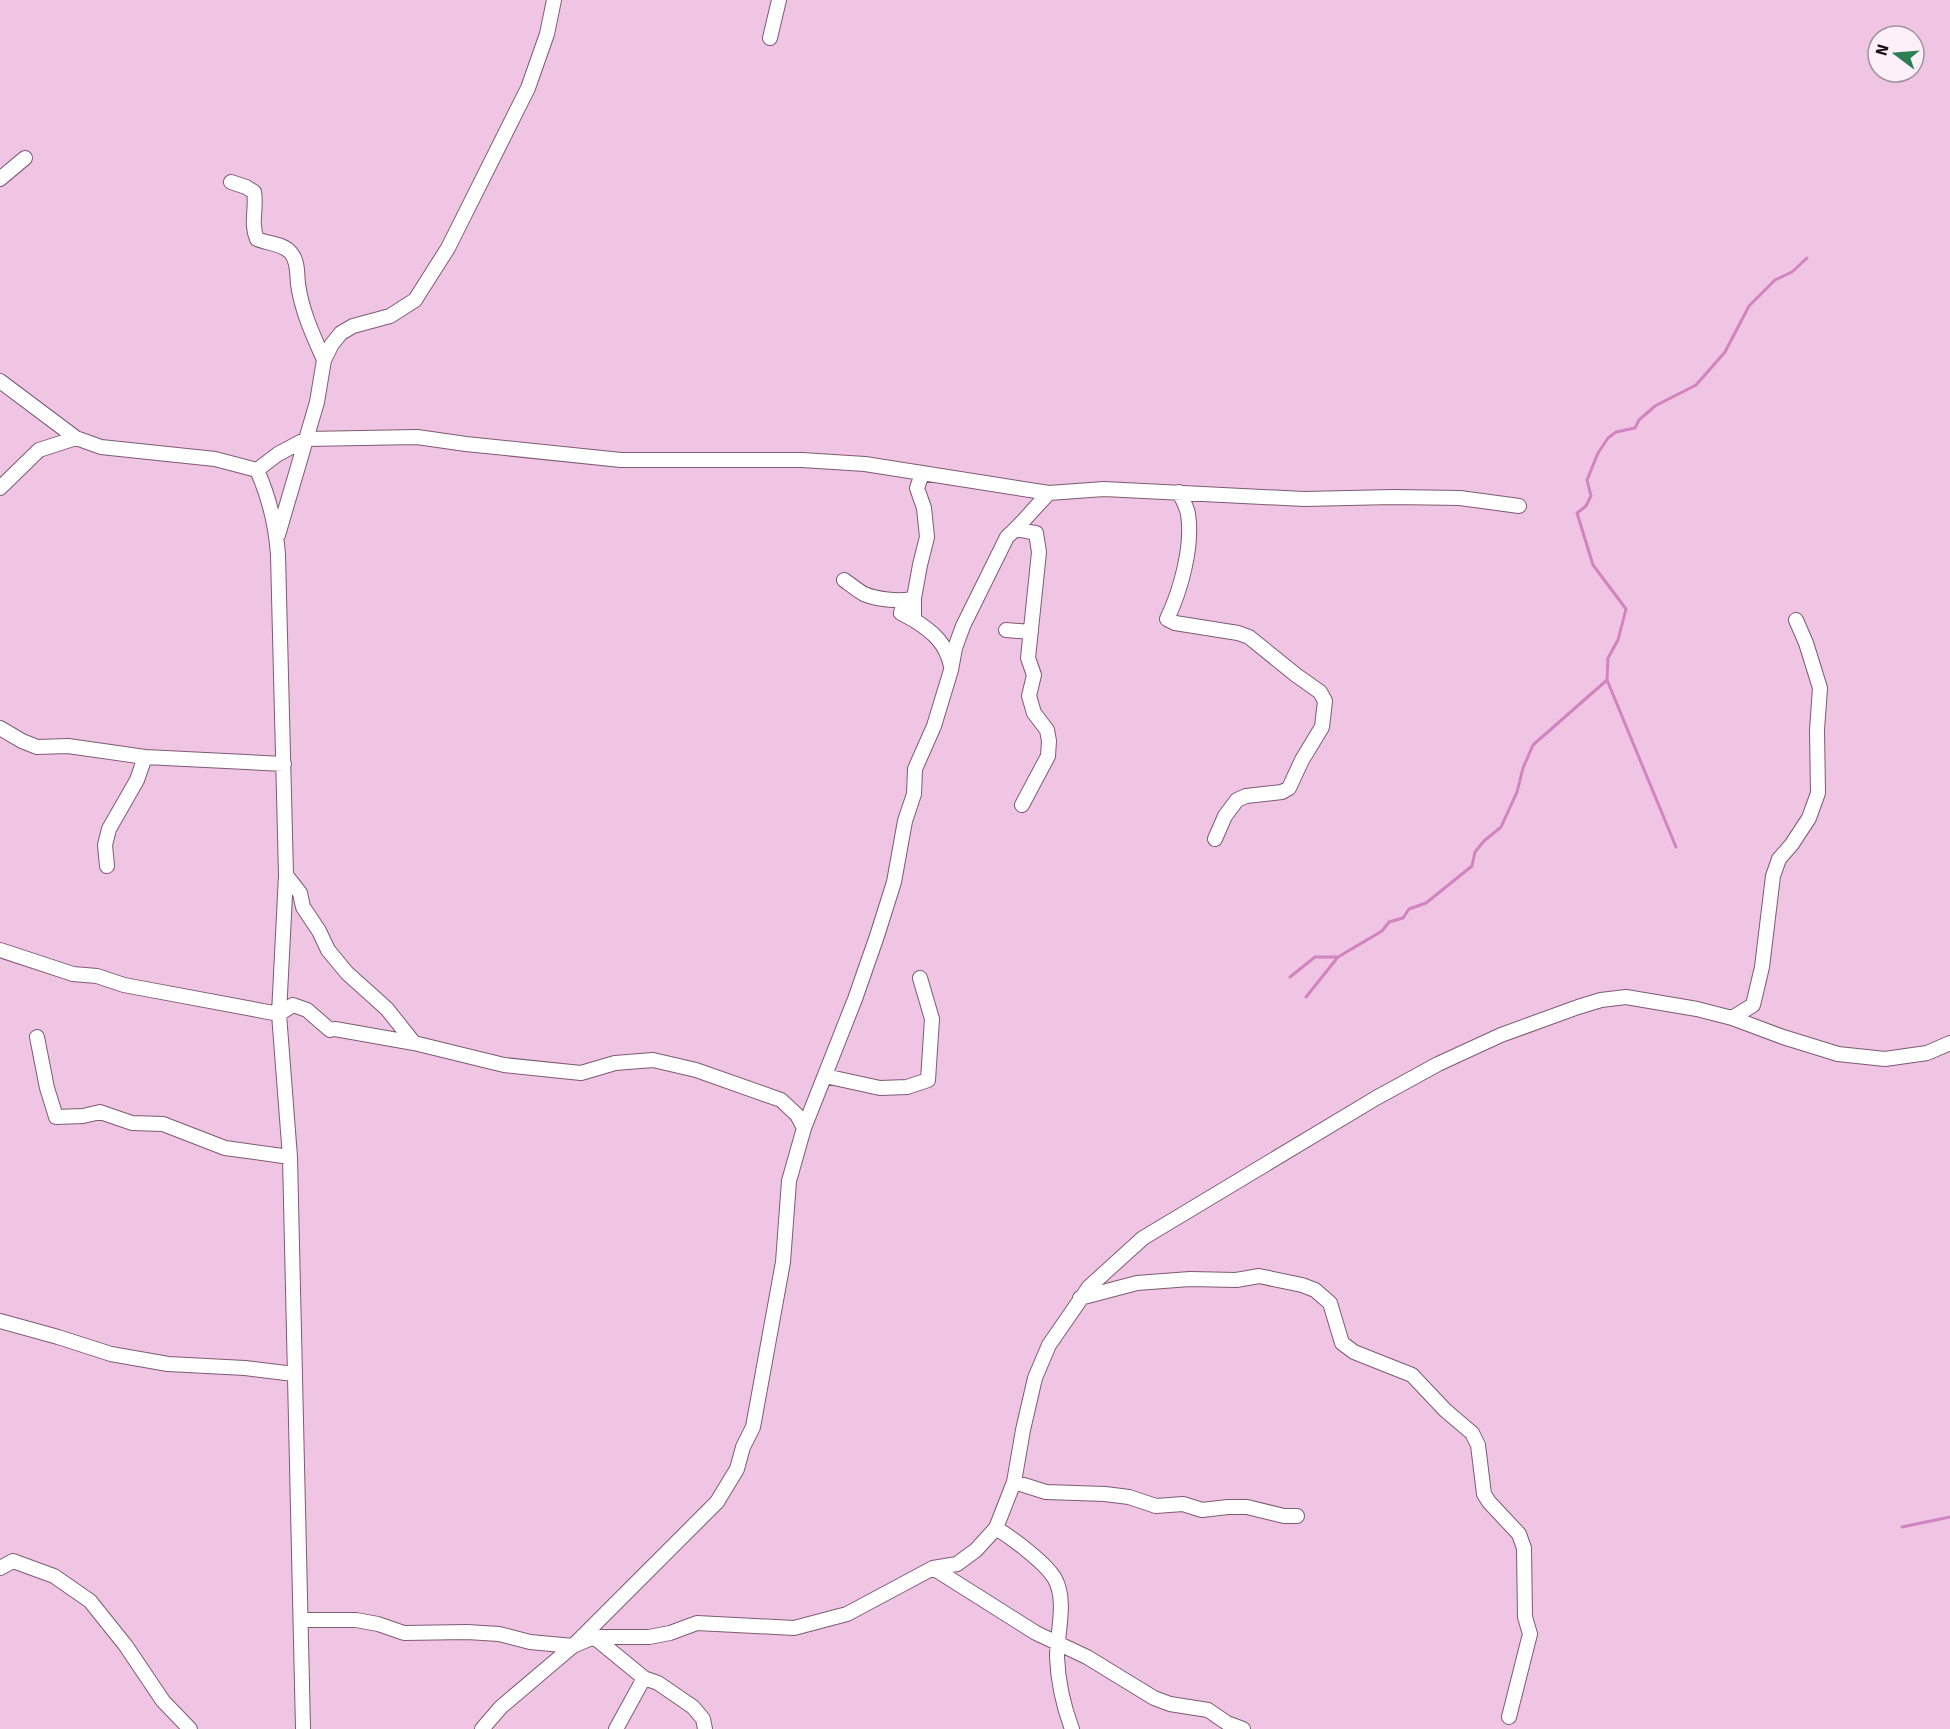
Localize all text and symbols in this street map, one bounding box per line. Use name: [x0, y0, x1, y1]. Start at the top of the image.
north arrow: [1866, 24, 1926, 84]
text: N: [1871, 42, 1894, 58]

